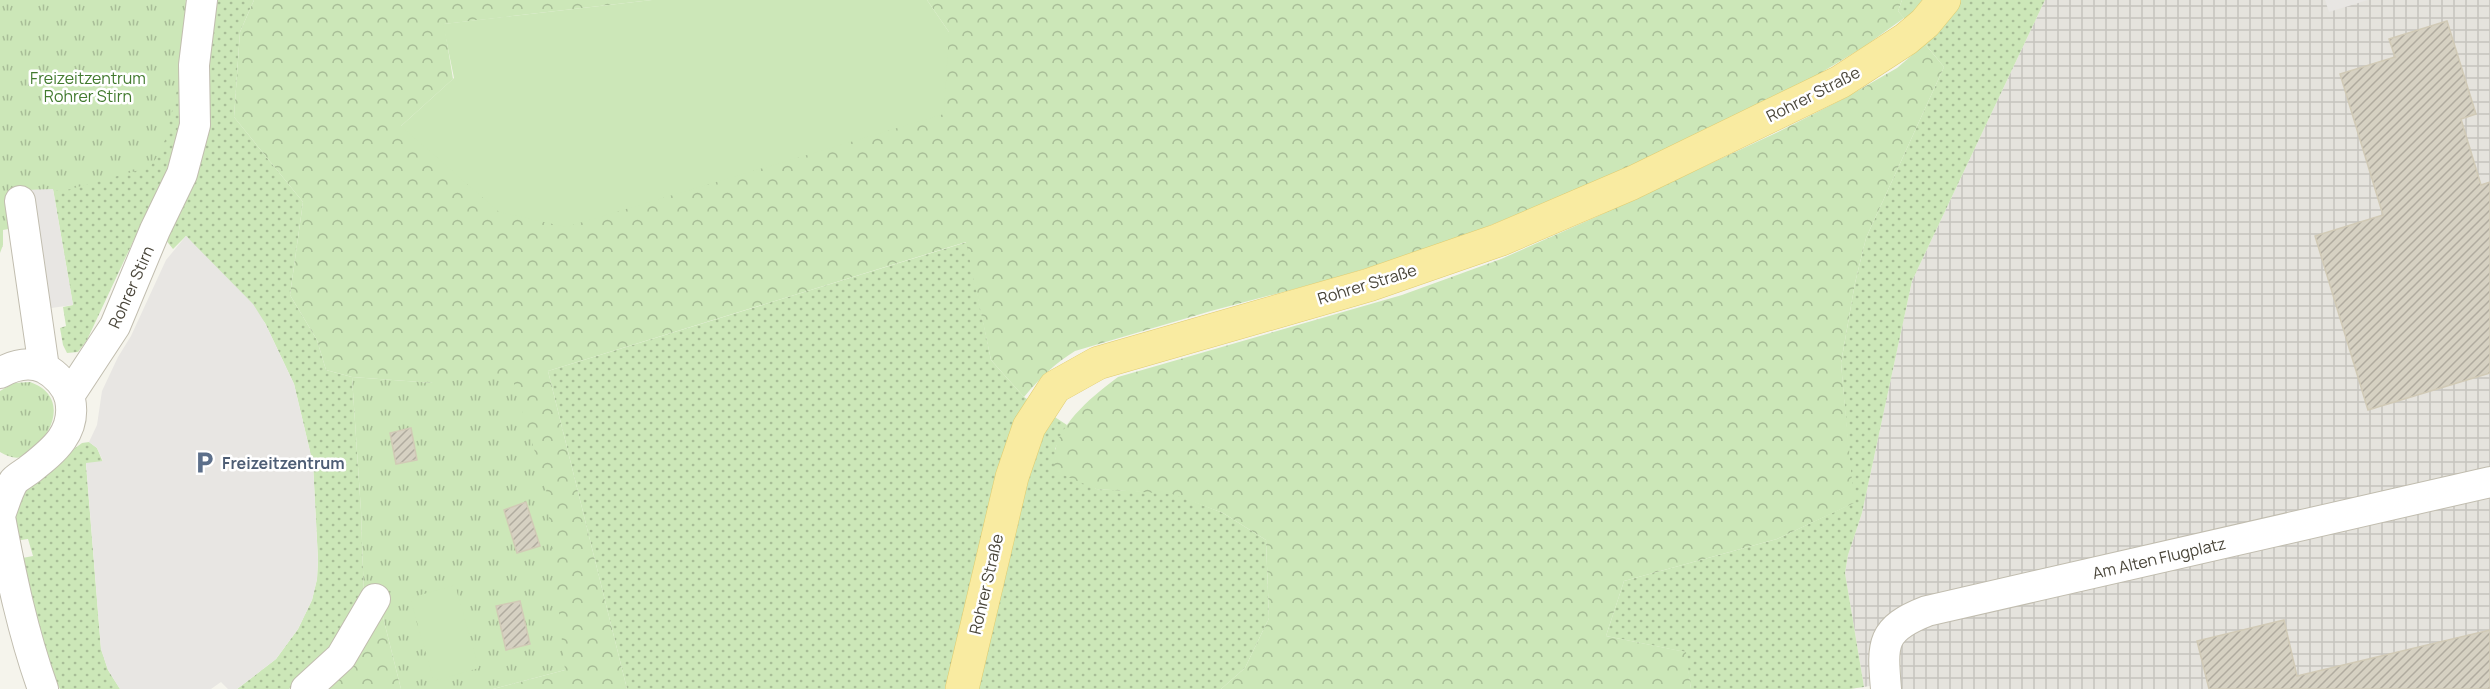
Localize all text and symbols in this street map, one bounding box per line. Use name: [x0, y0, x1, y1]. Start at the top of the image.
street label: Rohrer Straße: [1762, 61, 1864, 127]
park label: Freizeitzentrum Rohrer Stirn: [30, 67, 146, 107]
street label: Rohrer Stirn: [103, 242, 159, 332]
street label: Rohrer Straße: [1315, 258, 1419, 310]
parking icon: Freizeitzentrum: [191, 450, 217, 476]
place label: Freizeitzentrum: [222, 452, 345, 474]
street label: Rohrer Straße: [964, 532, 1008, 636]
street label: Am Alten Flugplatz: [2090, 532, 2228, 584]

